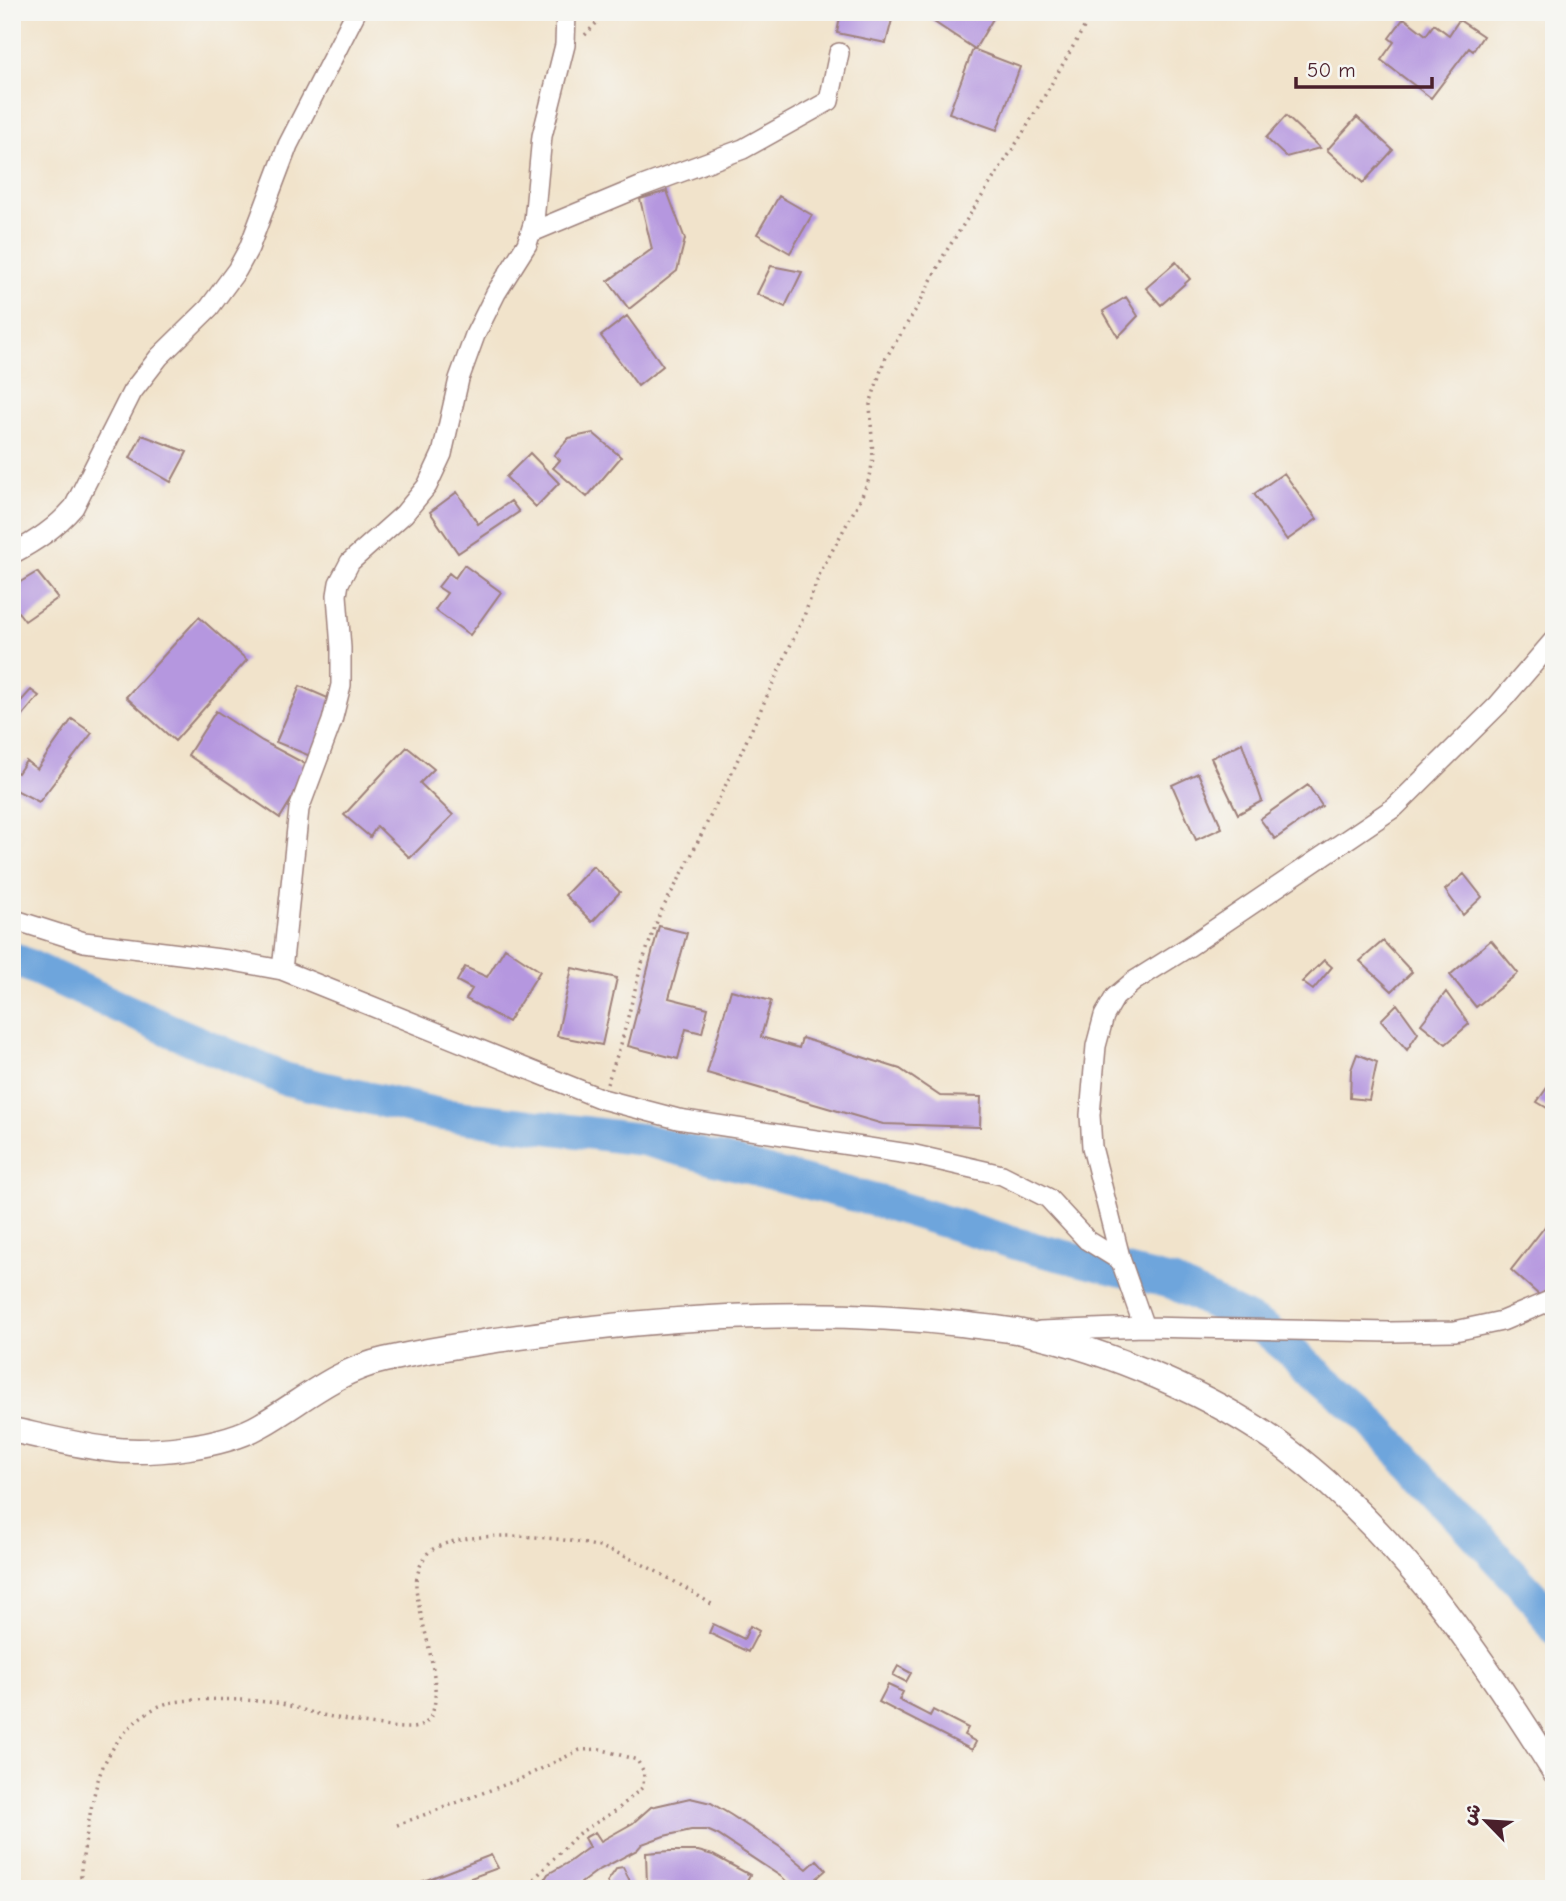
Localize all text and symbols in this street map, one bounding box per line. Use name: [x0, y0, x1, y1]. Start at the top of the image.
scale bar: [1296, 46, 1433, 90]
text: 50 m: [1307, 58, 1356, 82]
north arrow: [1450, 1786, 1520, 1856]
text: ش: [1457, 1800, 1486, 1828]

